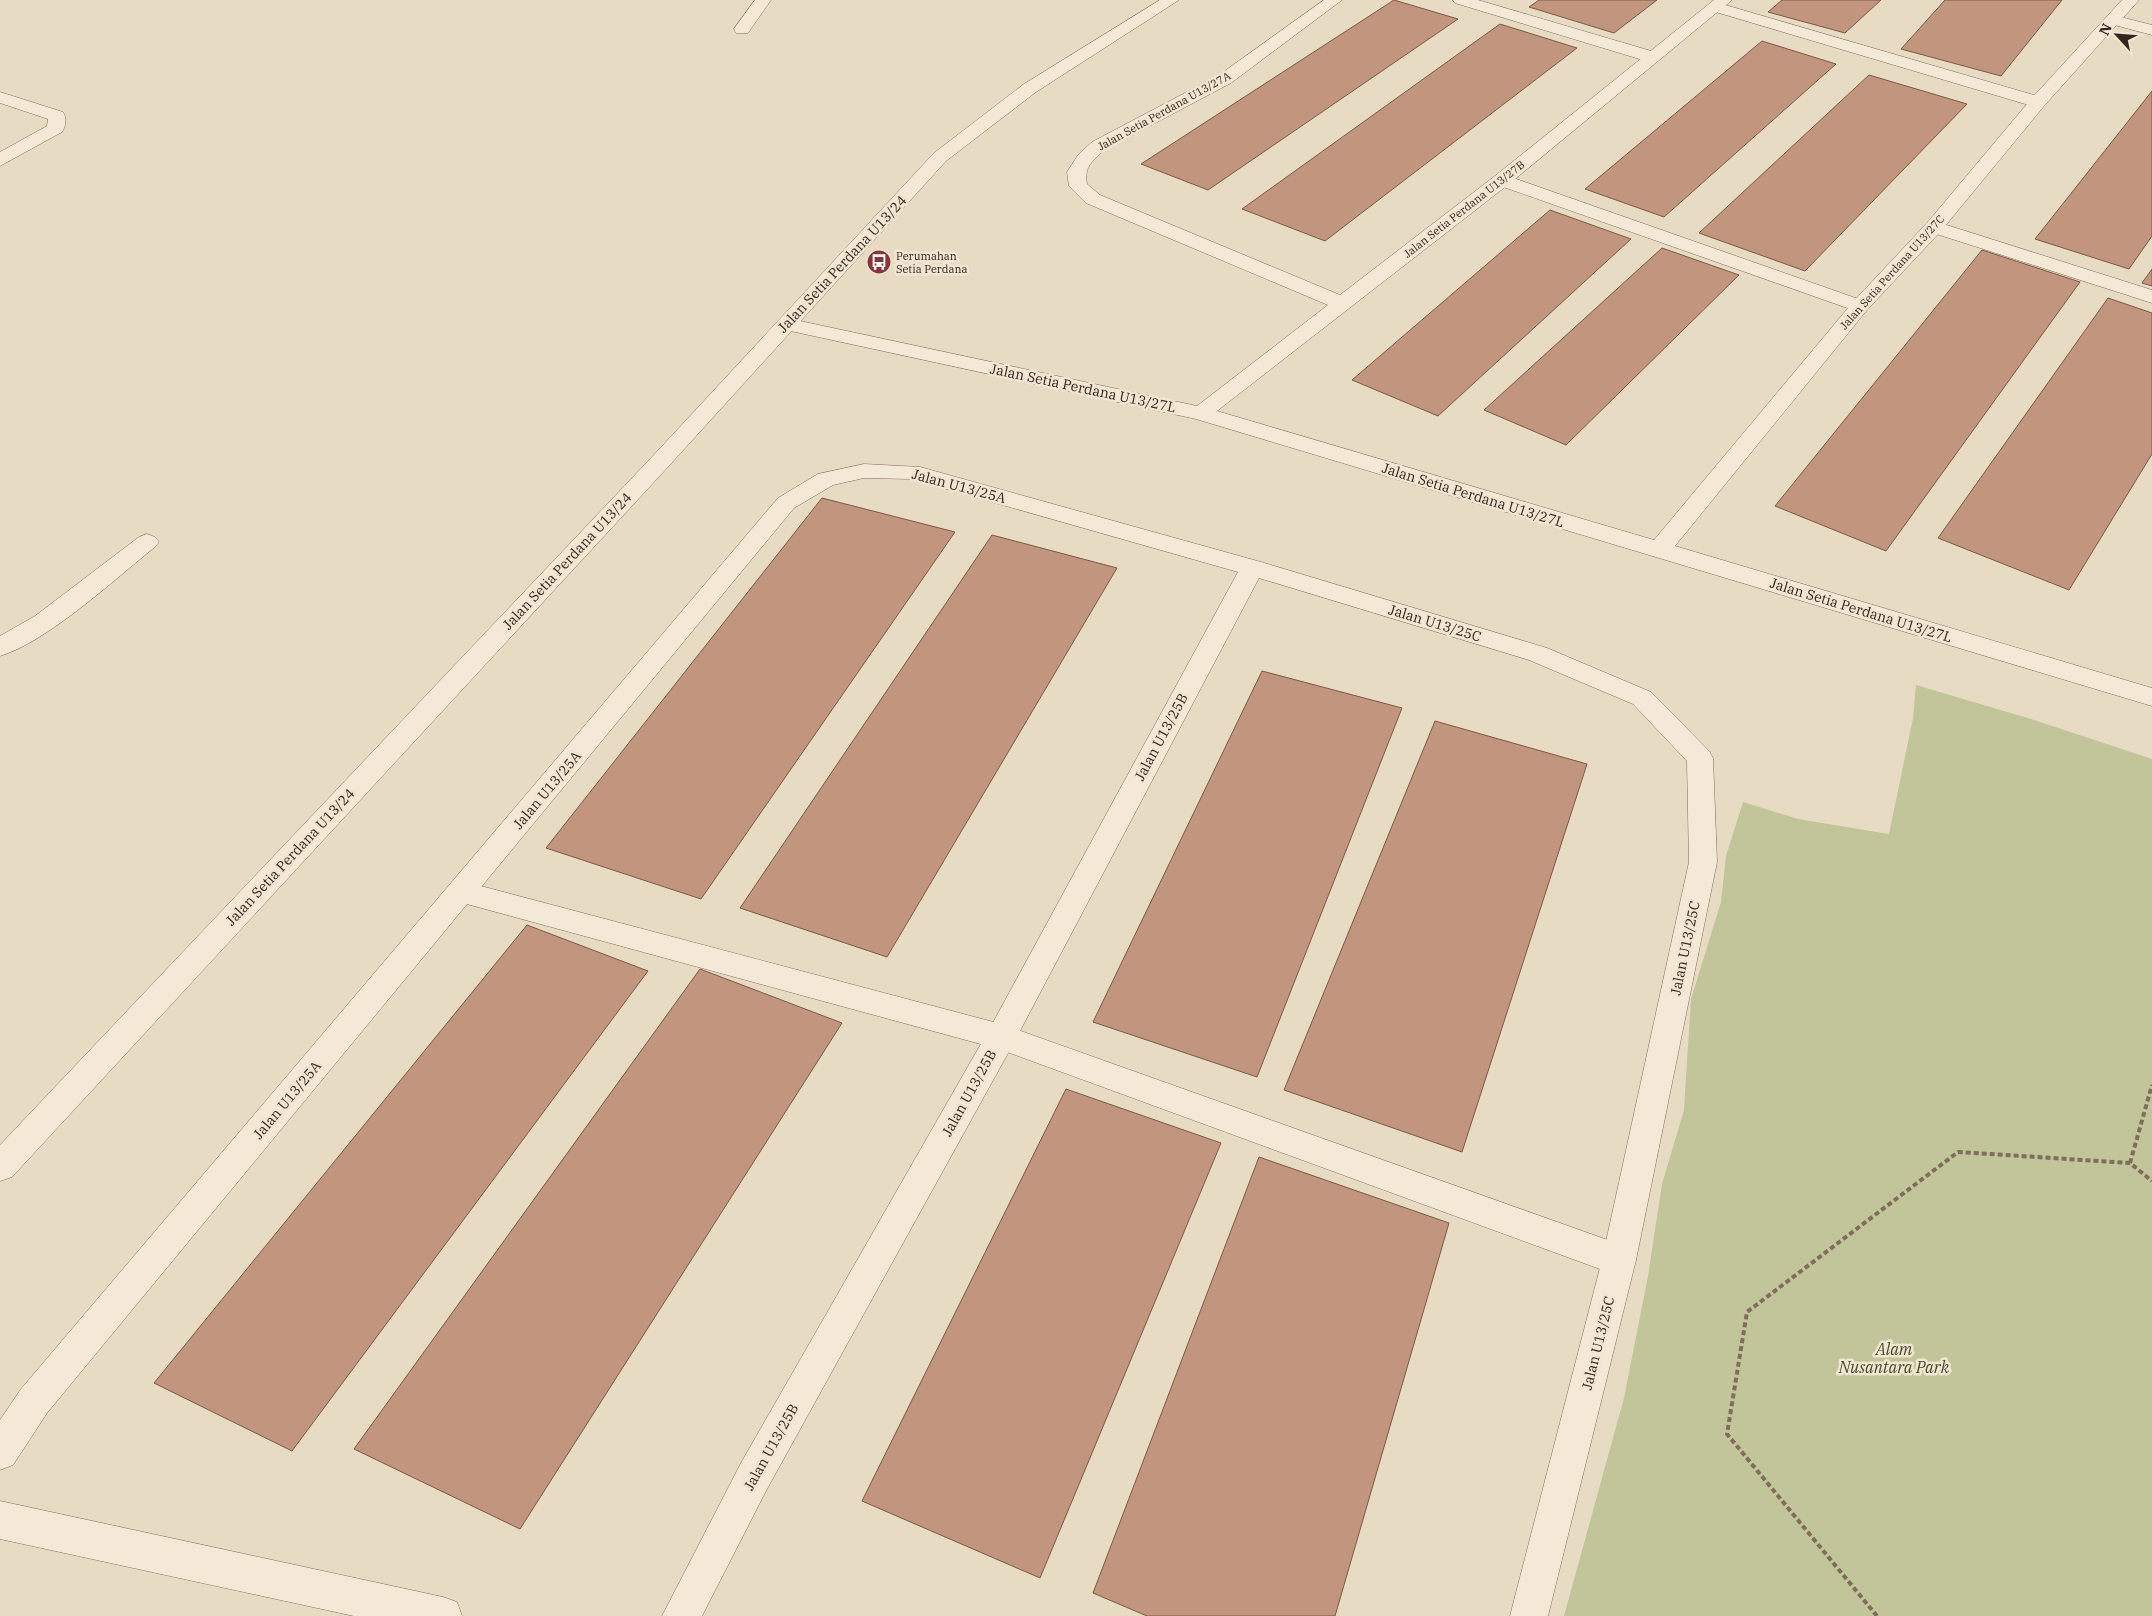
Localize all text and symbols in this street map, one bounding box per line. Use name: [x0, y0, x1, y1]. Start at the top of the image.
north arrow: [2092, 10, 2142, 60]
text: N: [2095, 20, 2116, 38]
street label: Jalan Setia Perdana U13/27A: [1095, 68, 1233, 153]
street label: Jalan Setia Perdana U13/27B: [1401, 157, 1527, 261]
street label: Jalan Setia Perdana U13/24: [774, 192, 910, 336]
street label: Jalan Setia Perdana U13/27C: [1837, 212, 1947, 332]
bus stop icon: Perumahan Setia Perdana: [866, 249, 892, 275]
place label: Perumahan Setia Perdana: [896, 249, 967, 276]
street label: Jalan Setia Perdana U13/27L: [988, 359, 1178, 417]
street label: Jalan Setia Perdana U13/27L: [1380, 459, 1566, 531]
street label: Jalan U13/25A: [910, 465, 1008, 507]
street label: Jalan Setia Perdana U13/24: [499, 489, 635, 633]
street label: Jalan Setia Perdana U13/27L: [1768, 574, 1954, 646]
street label: Jalan U13/25C: [1386, 600, 1484, 646]
street label: Jalan U13/25B: [1130, 690, 1192, 784]
street label: Jalan U13/25A: [509, 747, 585, 833]
street label: Jalan Setia Perdana U13/24: [222, 785, 358, 929]
street label: Jalan U13/25C: [1666, 899, 1704, 997]
street label: Jalan U13/25B: [938, 1046, 1000, 1140]
street label: Jalan U13/25A: [249, 1057, 325, 1143]
street label: Jalan U13/25C: [1578, 1294, 1618, 1392]
park label: Alam Nusantara Park: [1838, 1339, 1950, 1377]
street label: Jalan U13/25B: [740, 1400, 802, 1494]

